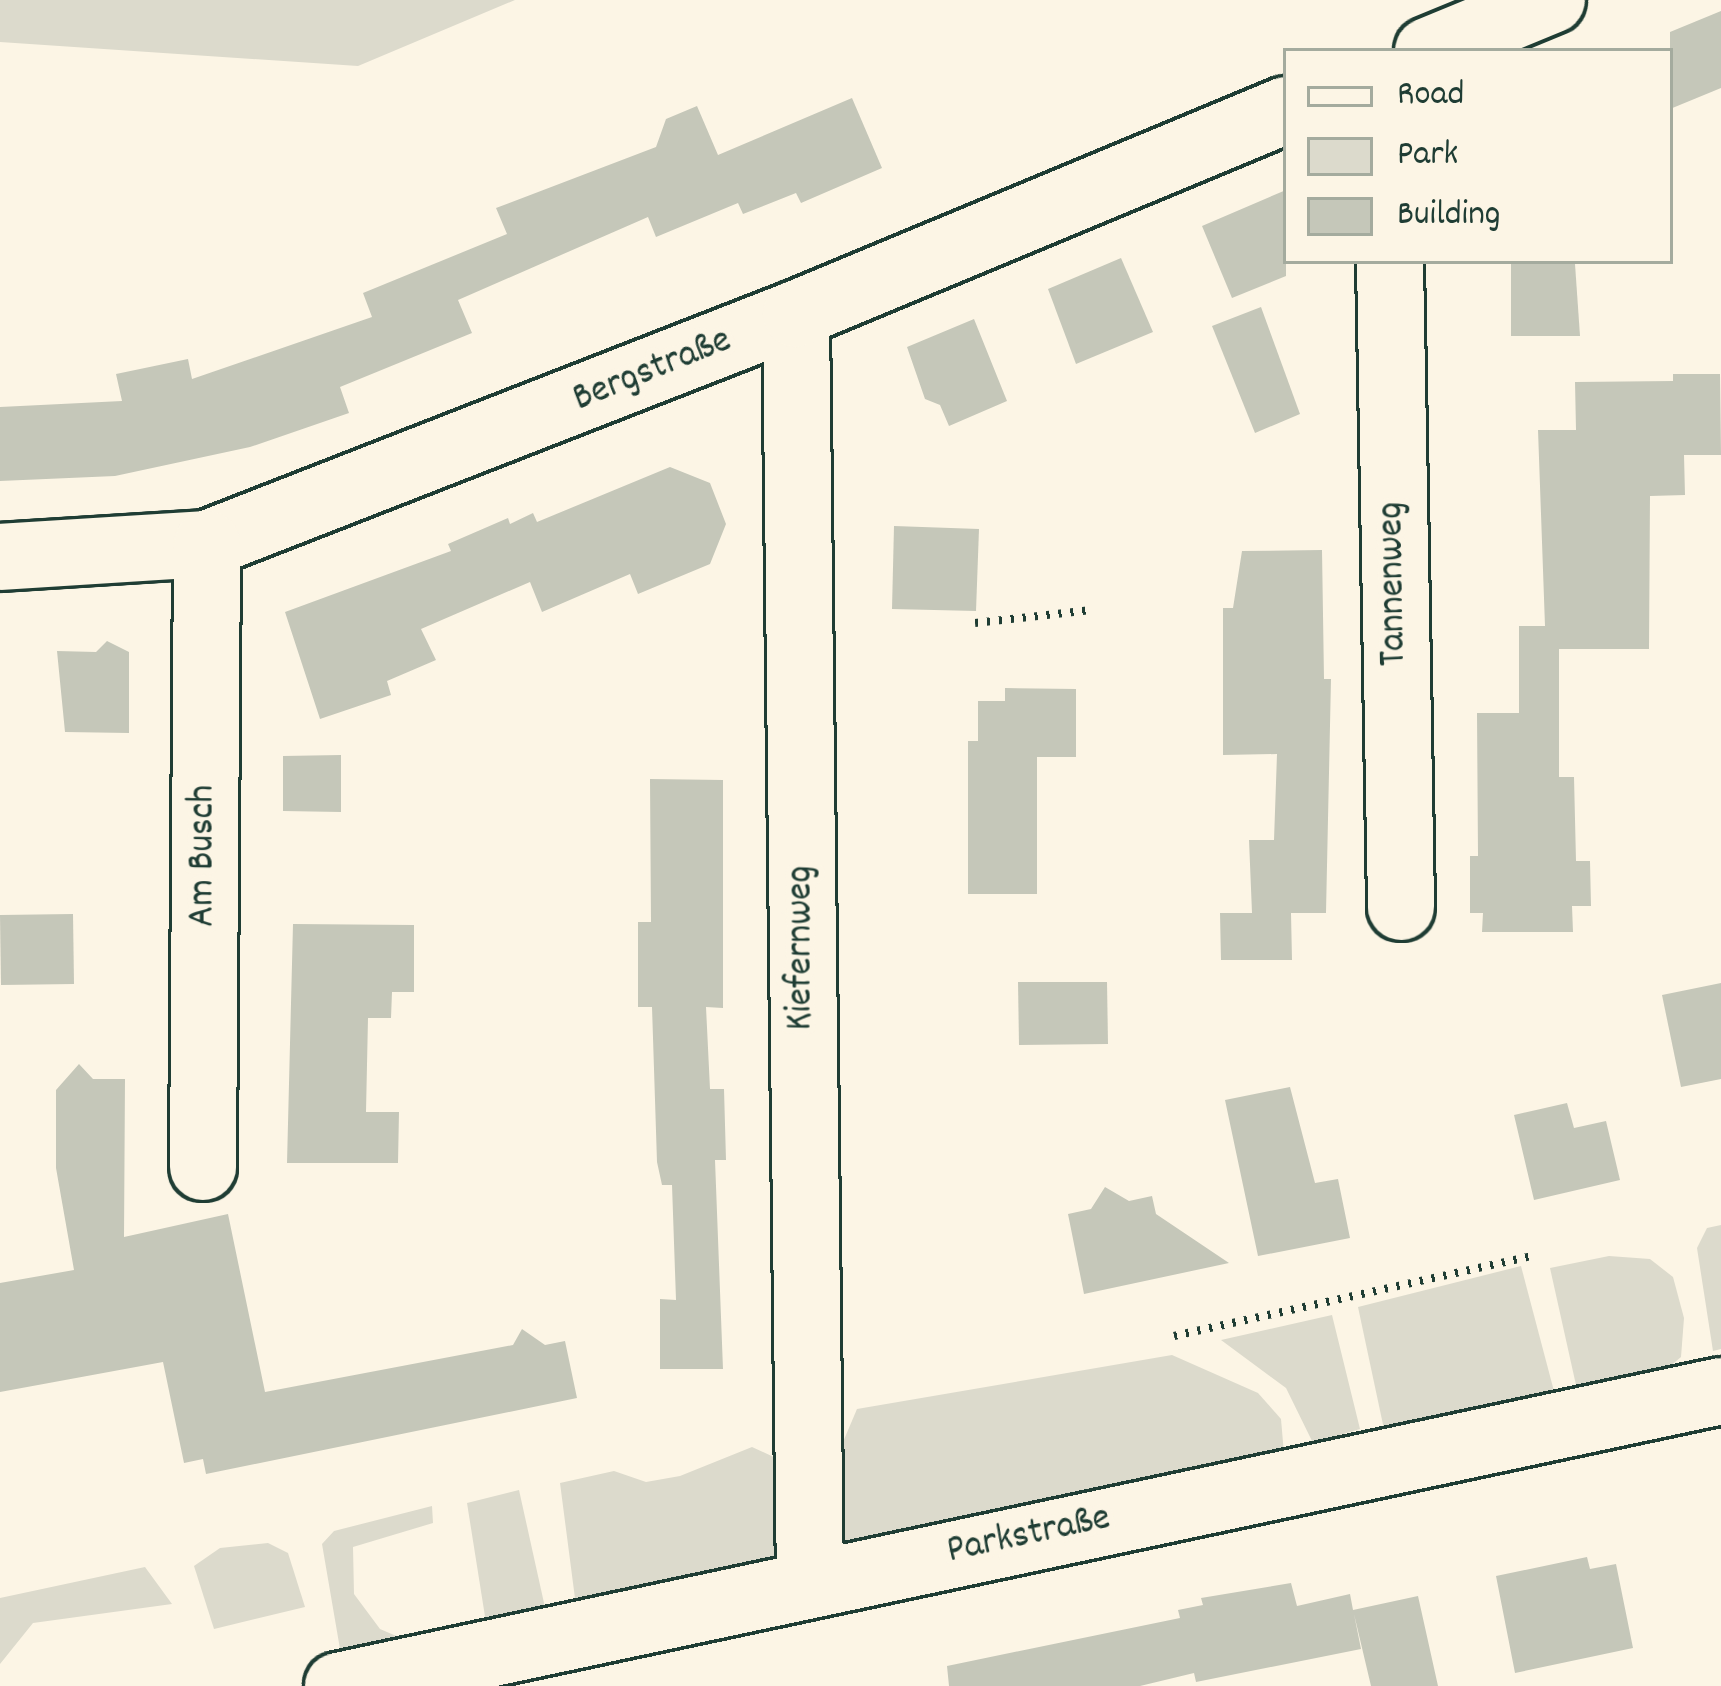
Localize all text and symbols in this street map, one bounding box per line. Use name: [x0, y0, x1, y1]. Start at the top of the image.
legend: [1283, 48, 1673, 264]
text: Road: [1397, 70, 1464, 122]
text: Park: [1397, 130, 1458, 182]
text: Building: [1397, 190, 1501, 242]
street label: Bergstraße: [567, 319, 739, 425]
street label: Tannenweg: [1370, 501, 1420, 667]
street label: Am Busch: [182, 785, 228, 927]
street label: Kiefernweg: [780, 865, 826, 1031]
street label: Parkstraße: [943, 1497, 1115, 1577]

